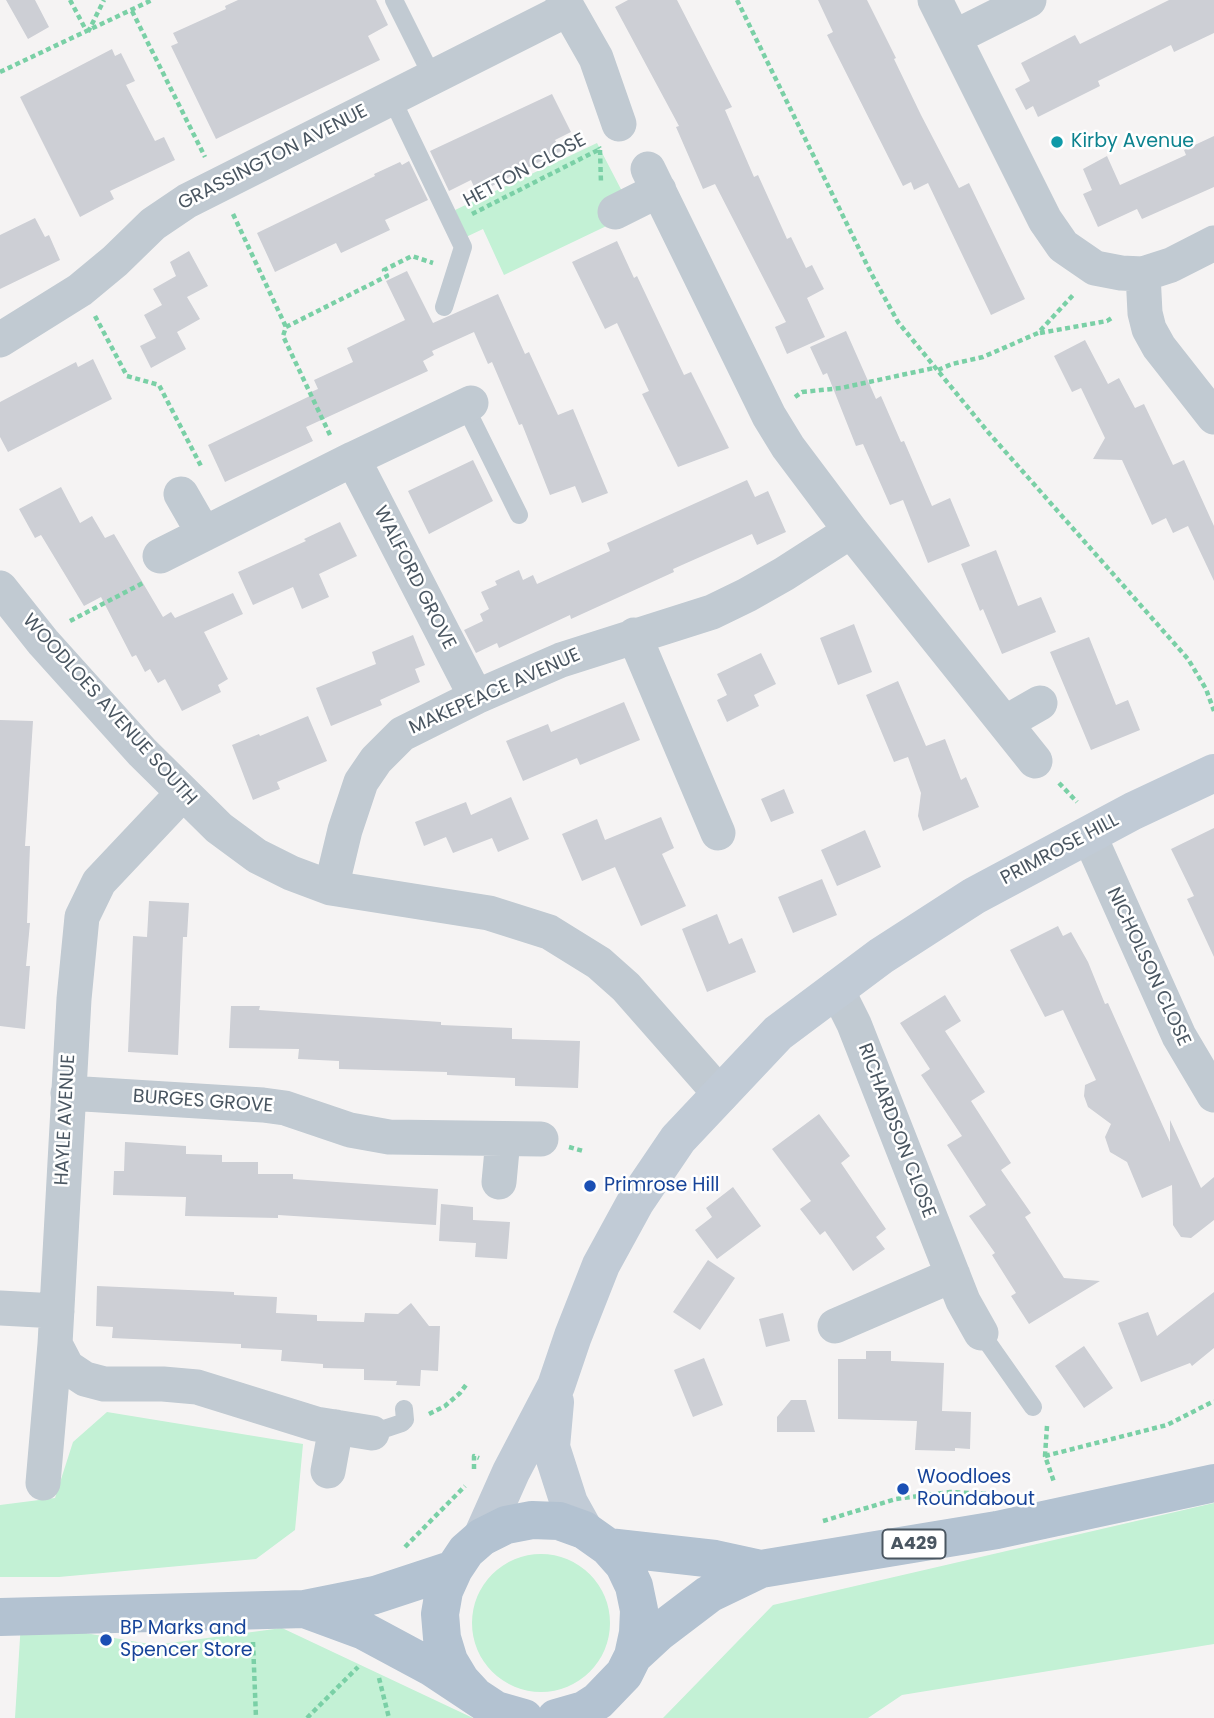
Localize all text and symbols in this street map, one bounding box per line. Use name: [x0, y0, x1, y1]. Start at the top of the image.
street label: GRASSINGTON AVENUE: [175, 100, 371, 216]
street label: HETTON CLOSE: [460, 129, 590, 213]
place label: Kirby Avenue: [1071, 131, 1194, 153]
marker: Kirby Avenue: [1049, 134, 1065, 150]
street label: WALFORD GROVE: [368, 502, 460, 654]
street label: WOODLOES AVENUE SOUTH: [17, 610, 201, 810]
street label: MAKEPEACE AVENUE: [406, 644, 584, 740]
street label: PRIMROSE HILL: [997, 809, 1123, 891]
street label: NICHOLSON CLOSE: [1101, 884, 1195, 1050]
street label: RICHARDSON CLOSE: [852, 1041, 940, 1221]
street label: HAYLE AVENUE: [51, 1054, 81, 1186]
street label: BURGES GROVE: [132, 1086, 274, 1118]
place label: Primrose Hill: [604, 1175, 720, 1197]
marker: Primrose Hill: [582, 1178, 598, 1194]
place label: Woodloes Roundabout: [917, 1467, 1035, 1511]
marker: Woodloes Roundabout: [895, 1481, 911, 1497]
road number: A429: [883, 1530, 946, 1559]
place label: BP Marks and Spencer Store: [120, 1618, 253, 1662]
marker: BP Marks and Spencer Store: [98, 1632, 114, 1648]

